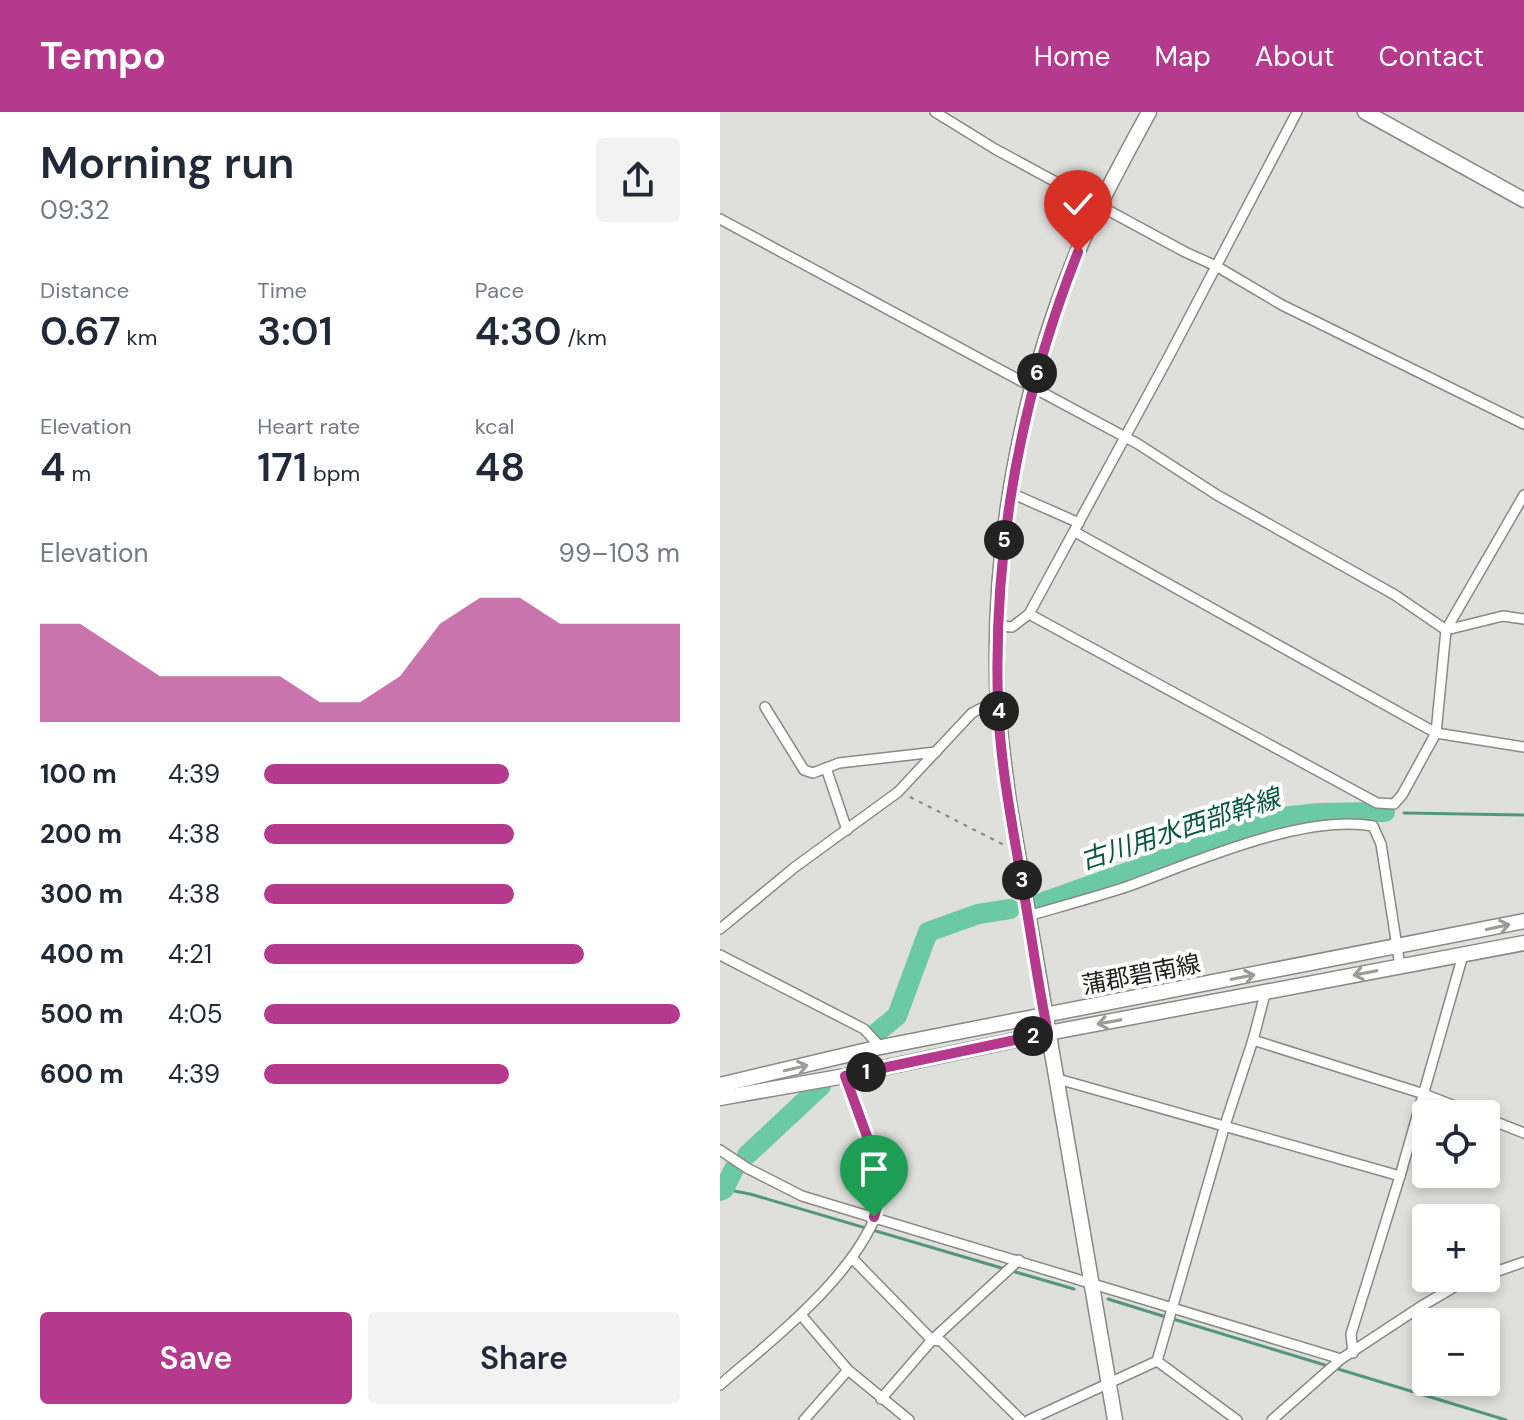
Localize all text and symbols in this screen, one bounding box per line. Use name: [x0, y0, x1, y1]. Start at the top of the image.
text: Tempo: [40, 31, 166, 81]
text: Home: [1034, 38, 1110, 75]
text: Map: [1154, 38, 1211, 75]
text: About: [1255, 38, 1334, 75]
text: Contact: [1378, 38, 1484, 75]
text: Morning run: [40, 134, 294, 192]
button: share: [596, 138, 680, 222]
pin: [1044, 170, 1112, 252]
icon: check: [1056, 182, 1100, 226]
text: 09:32: [40, 193, 110, 227]
text: Distance: [40, 276, 129, 305]
text: Time: [257, 276, 307, 305]
text: Pace: [475, 276, 524, 305]
text: 0.67: [40, 305, 121, 357]
text: 3:01: [257, 305, 333, 357]
text: 4:30: [475, 305, 562, 357]
text: km: [121, 323, 157, 352]
text: /km: [562, 323, 607, 352]
pin: 6: [1017, 353, 1057, 393]
text: 6: [1030, 358, 1044, 387]
text: Elevation: [40, 412, 132, 441]
text: Heart rate: [257, 412, 360, 441]
text: kcal: [475, 412, 514, 441]
text: 4: [40, 441, 66, 493]
text: 171: [257, 441, 307, 493]
text: 48: [475, 441, 525, 493]
text: m: [66, 459, 91, 488]
text: bpm: [307, 459, 360, 488]
pin: 5: [984, 520, 1024, 560]
text: 5: [997, 525, 1011, 554]
text: Elevation: [40, 536, 148, 570]
text: 99–103 m: [559, 536, 680, 570]
pin: 4: [979, 691, 1019, 731]
text: 4: [992, 696, 1006, 725]
text: 100 m: [40, 757, 117, 791]
text: 4:39: [168, 757, 220, 791]
water label: 古川用水西部幹線: [1076, 780, 1287, 877]
text: 200 m: [40, 817, 122, 851]
text: 4:38: [168, 817, 220, 851]
pin: 3: [1002, 860, 1042, 900]
text: 3: [1015, 865, 1029, 894]
text: 300 m: [40, 877, 123, 911]
text: 4:38: [168, 877, 220, 911]
one-way arrow: [1485, 918, 1510, 933]
text: 400 m: [40, 937, 124, 971]
text: 4:21: [168, 937, 212, 971]
street label: 蒲郡碧南線: [1079, 947, 1203, 1001]
one-way arrow: [1353, 967, 1378, 982]
one-way arrow: [1230, 969, 1255, 984]
text: 500 m: [40, 997, 123, 1031]
text: 4:05: [168, 997, 223, 1031]
pin: 2: [1013, 1016, 1053, 1056]
one-way arrow: [1097, 1016, 1123, 1031]
text: 2: [1027, 1021, 1039, 1050]
pin: 1: [846, 1052, 886, 1092]
text: 600 m: [40, 1057, 124, 1091]
text: 4:39: [168, 1057, 220, 1091]
text: 1: [862, 1057, 870, 1086]
one-way arrow: [783, 1059, 808, 1074]
map controls: [1412, 1100, 1500, 1396]
button: locate: [1412, 1100, 1500, 1188]
pin: [840, 1135, 908, 1217]
icon: arrive: [852, 1147, 896, 1191]
button: +: [1412, 1204, 1500, 1292]
button: −: [1412, 1308, 1500, 1396]
button: Save: [40, 1312, 352, 1404]
button: Share: [368, 1312, 680, 1404]

